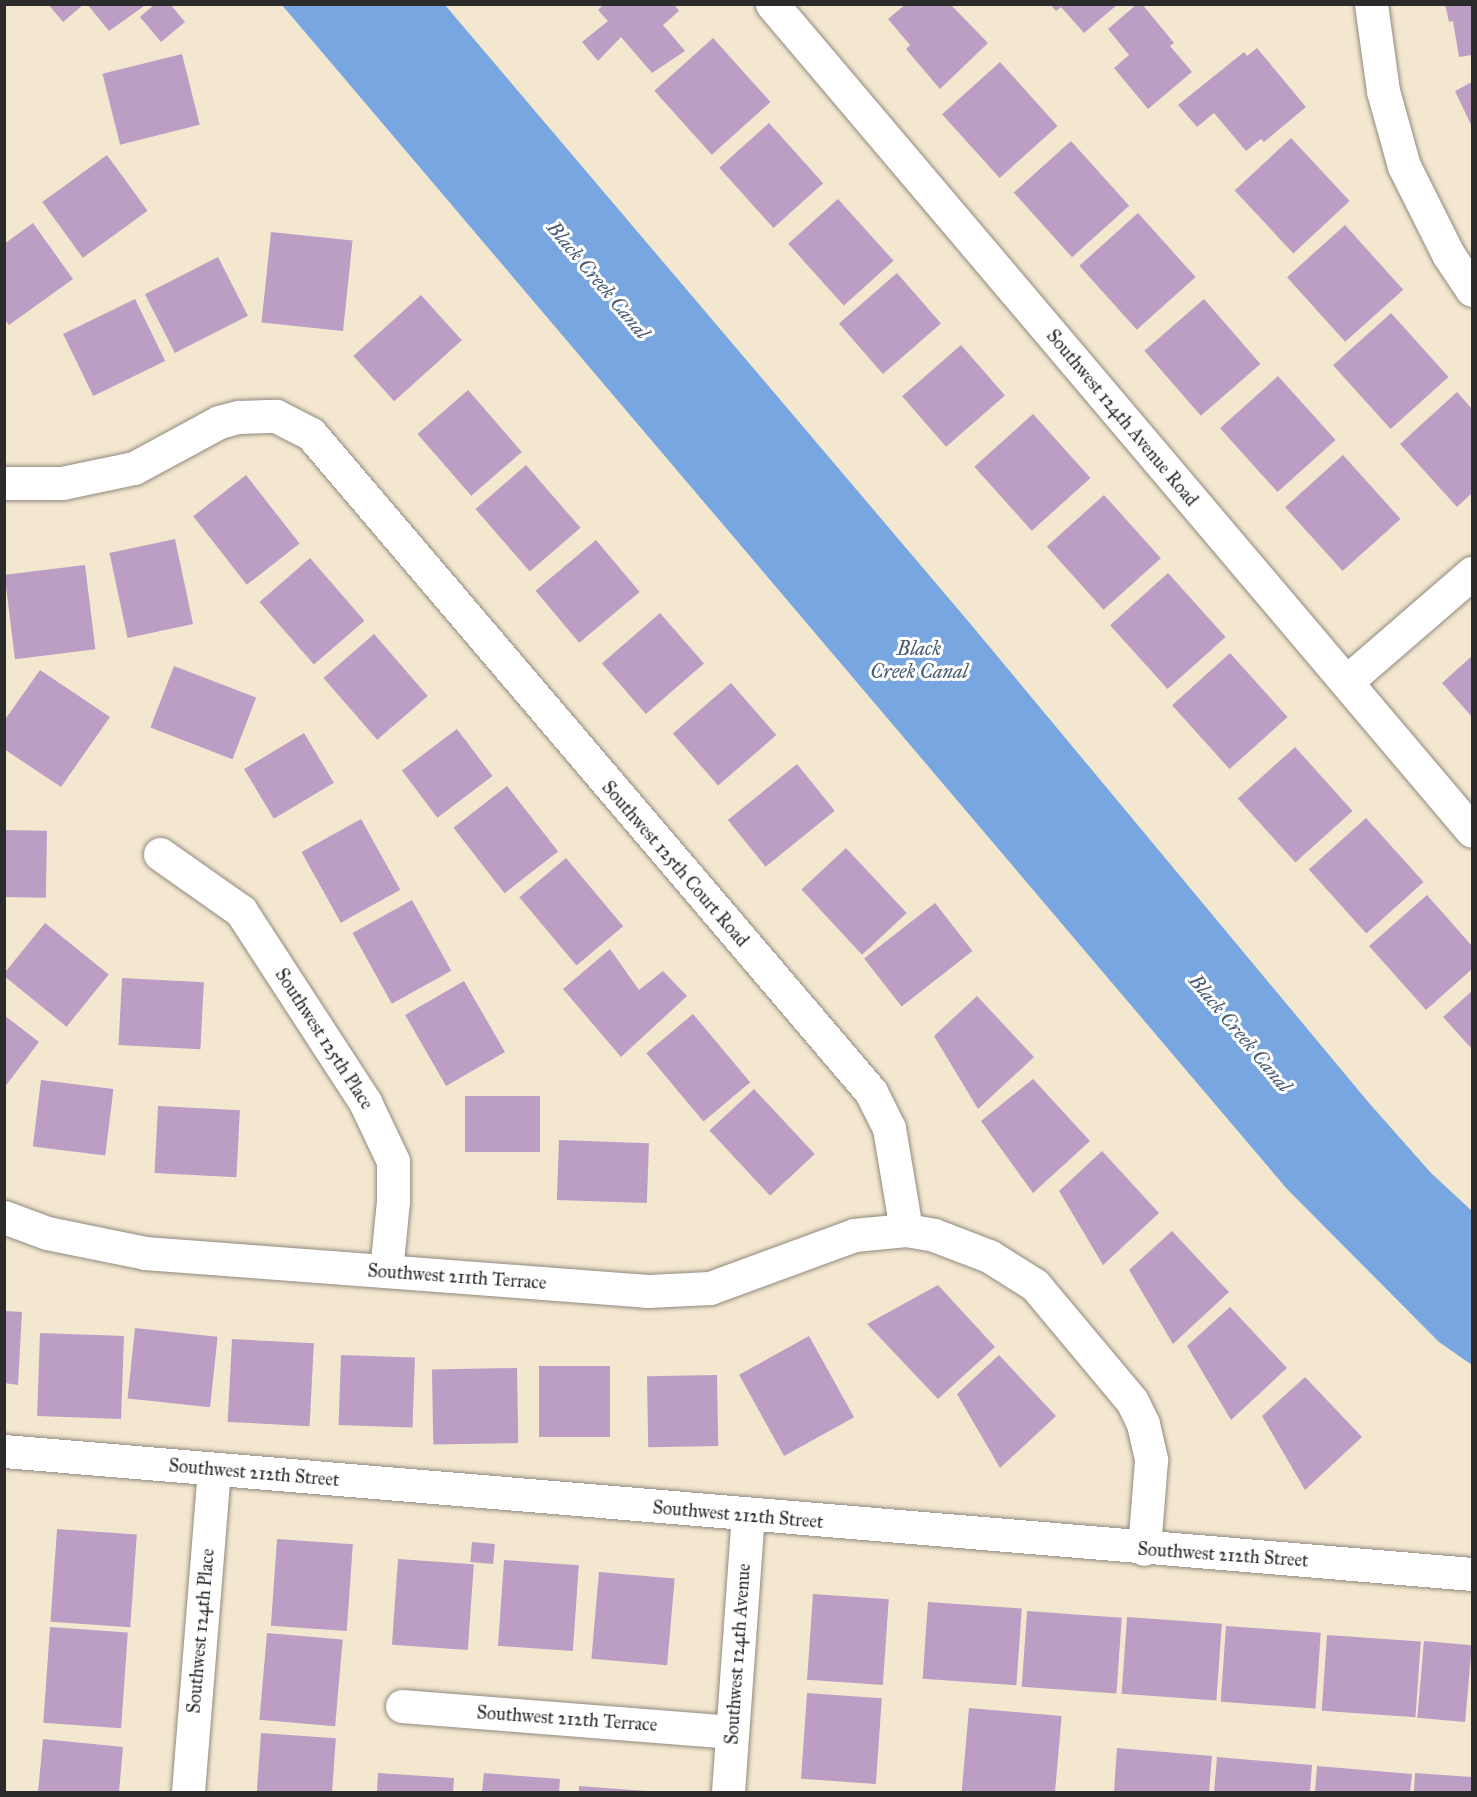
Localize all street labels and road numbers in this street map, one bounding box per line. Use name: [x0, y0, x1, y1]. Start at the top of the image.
street label: Southwest 124th Avenue Road: [1042, 325, 1202, 511]
street label: Southwest 125th Court Road: [597, 777, 753, 951]
street label: Southwest 125th Place: [270, 965, 378, 1113]
street label: Southwest 211th Terrace: [367, 1260, 547, 1294]
street label: Southwest 212th Street: [168, 1455, 340, 1491]
street label: Southwest 212th Street: [652, 1497, 824, 1533]
street label: Southwest 212th Street: [1137, 1538, 1309, 1572]
street label: Southwest 124th Place: [183, 1548, 219, 1714]
street label: Southwest 124th Avenue: [721, 1563, 755, 1745]
street label: Southwest 212th Terrace: [476, 1702, 658, 1736]

